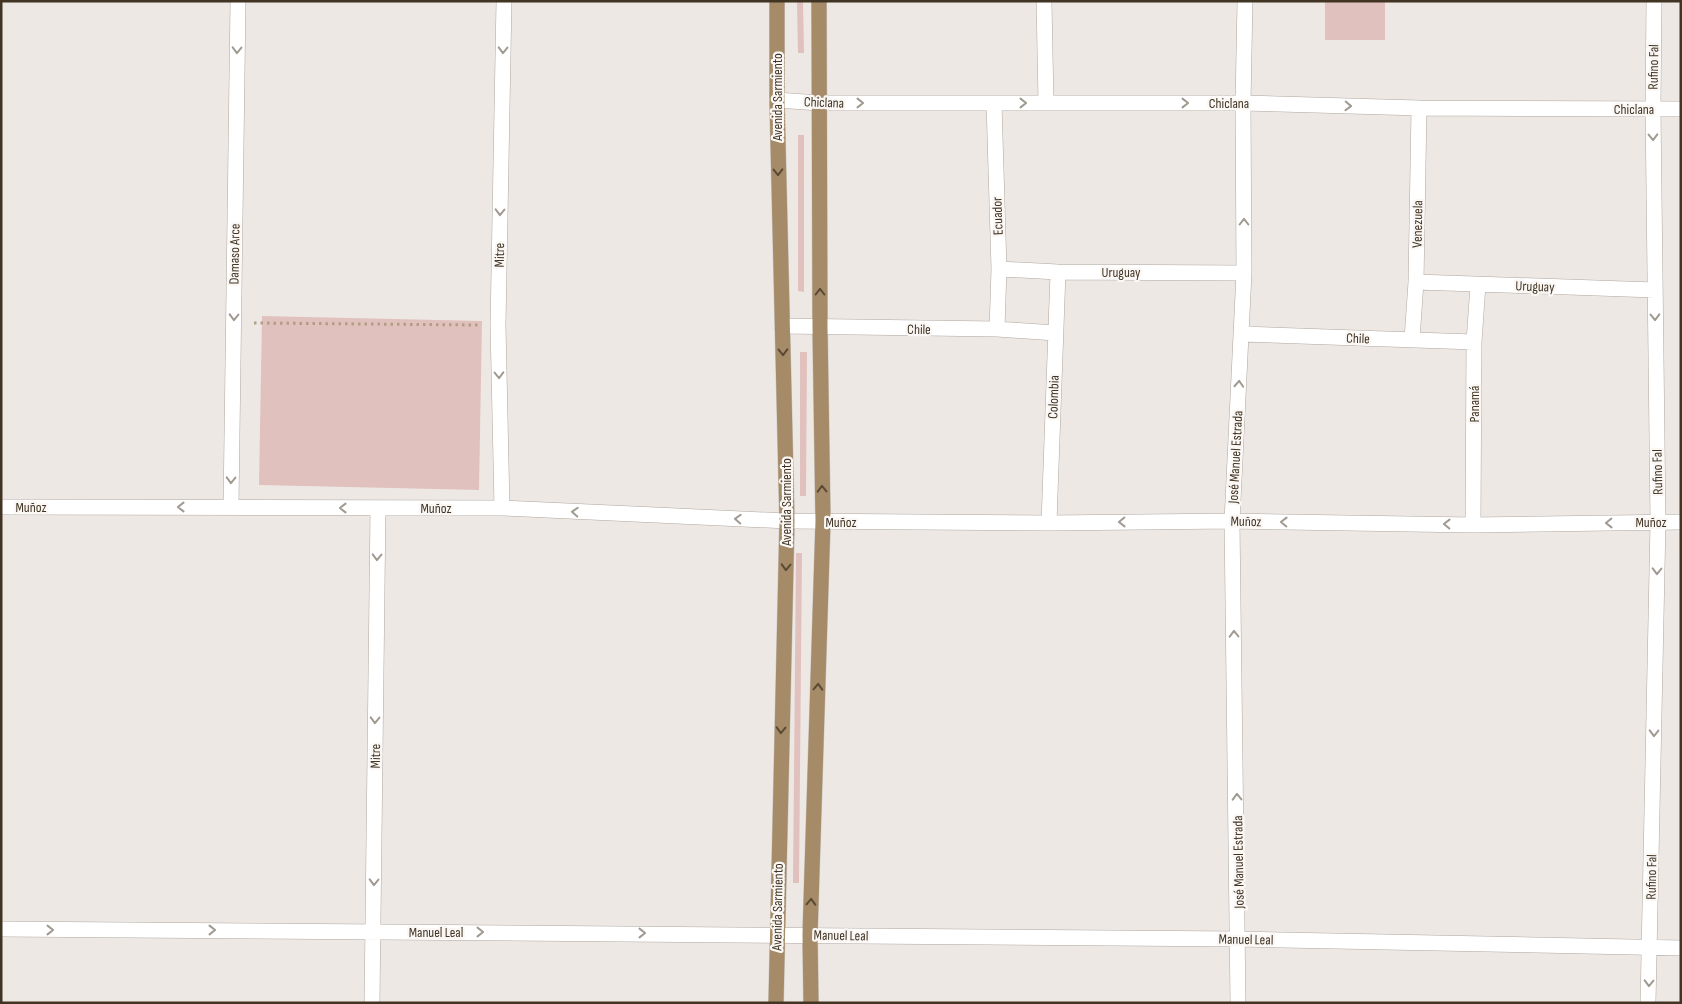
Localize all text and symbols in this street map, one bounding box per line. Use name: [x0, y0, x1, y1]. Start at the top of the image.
street label: Rufino Fal: [1645, 44, 1662, 90]
one-way arrow: [232, 46, 243, 54]
one-way arrow: [498, 46, 508, 54]
street label: Avenida Sarmiento: [769, 53, 786, 142]
street label: Chiclana: [804, 93, 844, 112]
street label: Chiclana: [1209, 95, 1249, 112]
one-way arrow: [857, 98, 865, 108]
one-way arrow: [1020, 98, 1027, 108]
one-way arrow: [1182, 98, 1190, 108]
one-way arrow: [1344, 101, 1352, 111]
street label: Chiclana: [1614, 101, 1654, 118]
one-way arrow: [1648, 134, 1658, 142]
one-way arrow: [773, 169, 784, 177]
street label: Ecuador: [988, 197, 1007, 235]
street label: Venezuela: [1409, 200, 1426, 248]
one-way arrow: [495, 209, 505, 217]
one-way arrow: [1238, 218, 1249, 226]
street label: Damaso Arce: [225, 223, 244, 285]
street label: Mitre: [491, 243, 508, 267]
street label: Uruguay: [1102, 264, 1141, 281]
street label: Uruguay: [1515, 277, 1555, 296]
one-way arrow: [815, 287, 825, 295]
one-way arrow: [228, 314, 239, 322]
one-way arrow: [1650, 314, 1660, 322]
street label: Chile: [907, 321, 931, 338]
street label: Chile: [1346, 330, 1370, 347]
one-way arrow: [778, 349, 788, 357]
one-way arrow: [494, 372, 504, 379]
street label: Colombia: [1044, 375, 1063, 419]
one-way arrow: [1233, 380, 1244, 388]
street label: Panamá: [1466, 386, 1483, 422]
street label: José Manuel Estrada: [1225, 410, 1246, 505]
street label: Rufino Fal: [1649, 449, 1666, 495]
street label: Avenida Sarmiento: [778, 458, 795, 547]
one-way arrow: [226, 476, 236, 484]
one-way arrow: [817, 485, 827, 492]
street label: Muñoz: [16, 499, 46, 516]
street label: Muñoz: [421, 500, 451, 517]
one-way arrow: [176, 502, 184, 512]
one-way arrow: [339, 503, 346, 513]
one-way arrow: [571, 506, 579, 517]
street label: Muñoz: [1230, 513, 1262, 530]
one-way arrow: [733, 514, 741, 525]
street label: Muñoz: [826, 514, 856, 531]
street label: Muñoz: [1636, 514, 1666, 531]
one-way arrow: [1280, 516, 1288, 527]
one-way arrow: [1117, 517, 1125, 527]
one-way arrow: [1605, 518, 1612, 528]
one-way arrow: [1442, 519, 1450, 529]
one-way arrow: [372, 554, 382, 561]
one-way arrow: [780, 564, 791, 572]
one-way arrow: [1652, 568, 1662, 575]
one-way arrow: [1229, 630, 1239, 638]
one-way arrow: [812, 682, 823, 690]
one-way arrow: [370, 716, 381, 724]
one-way arrow: [776, 726, 787, 734]
one-way arrow: [1649, 730, 1659, 738]
street label: Mitre: [367, 744, 384, 768]
one-way arrow: [1231, 792, 1242, 800]
street label: José Manuel Estrada: [1229, 815, 1248, 910]
street label: Rufino Fal: [1643, 854, 1660, 900]
street label: Avenida Sarmiento: [768, 863, 787, 952]
one-way arrow: [368, 878, 379, 886]
one-way arrow: [805, 897, 816, 905]
one-way arrow: [46, 924, 54, 935]
street label: Manuel Leal: [409, 924, 463, 941]
one-way arrow: [209, 925, 217, 935]
one-way arrow: [476, 927, 484, 937]
street label: Manuel Leal: [814, 927, 868, 944]
one-way arrow: [639, 928, 647, 938]
street label: Manuel Leal: [1219, 931, 1273, 948]
one-way arrow: [1643, 980, 1654, 988]

